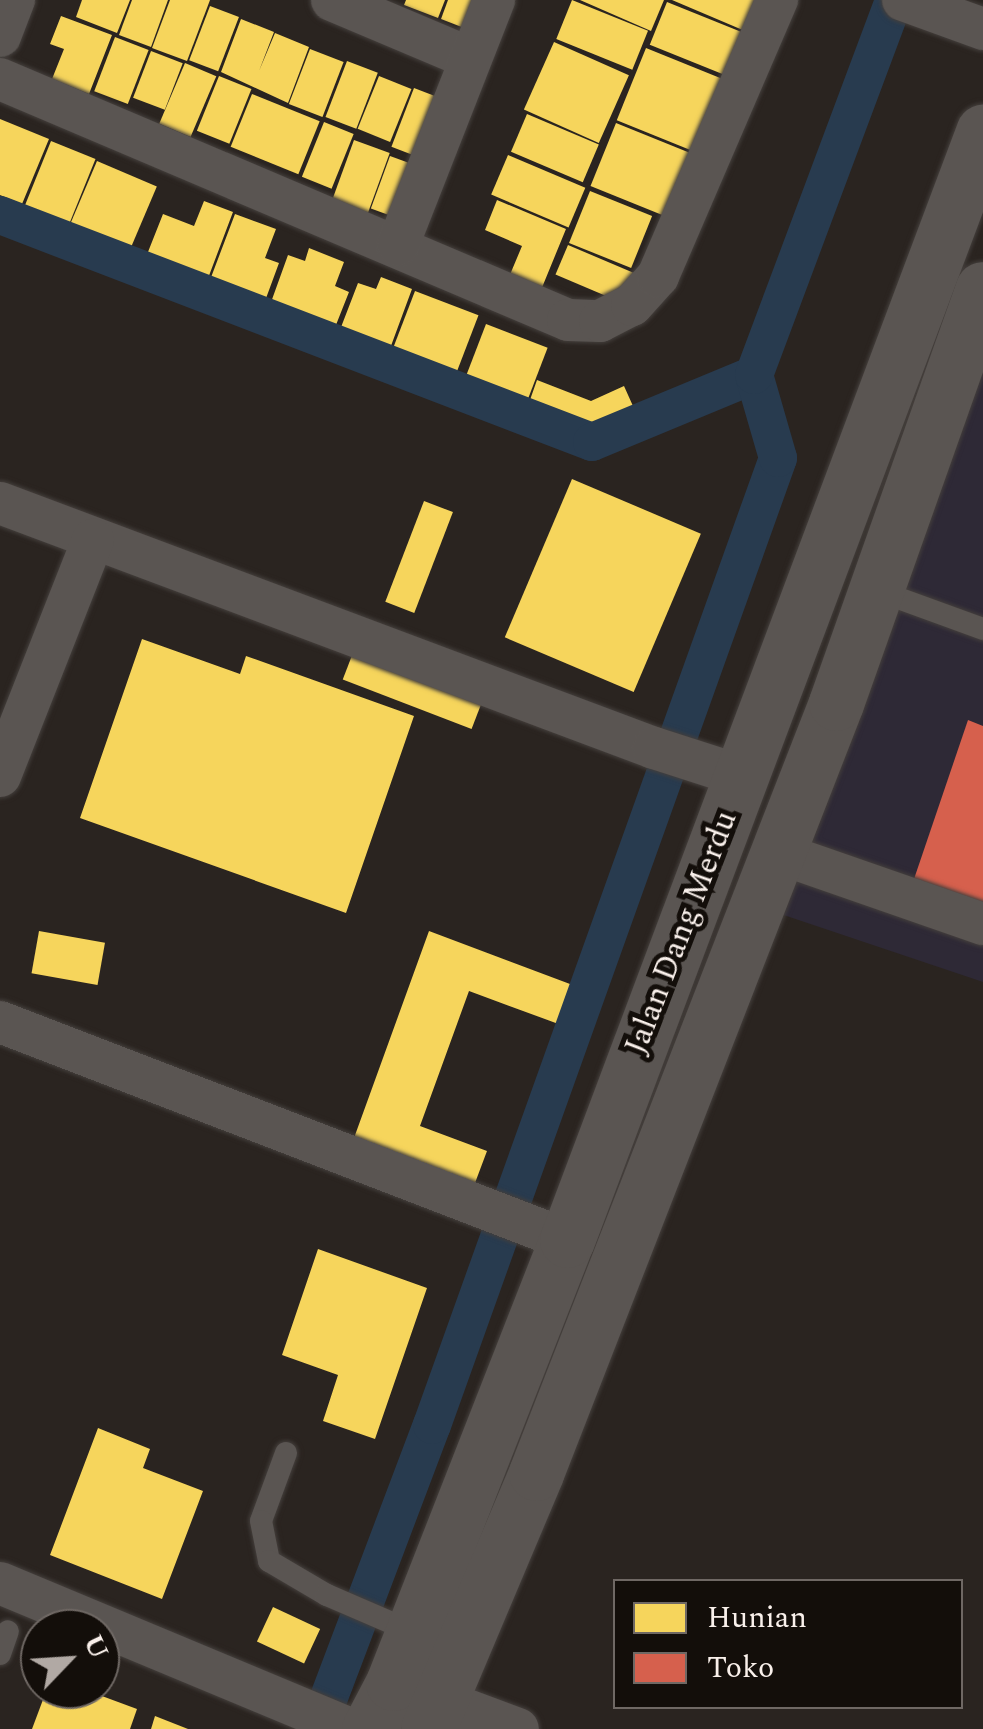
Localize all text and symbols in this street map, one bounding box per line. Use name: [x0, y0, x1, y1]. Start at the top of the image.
street label: Jalan Dang Merdu: [618, 806, 746, 1060]
legend: [613, 1579, 963, 1709]
text: Hunian: [707, 1595, 807, 1641]
north arrow: [20, 1609, 120, 1709]
text: U: [71, 1627, 120, 1667]
text: Toko: [707, 1645, 774, 1691]

